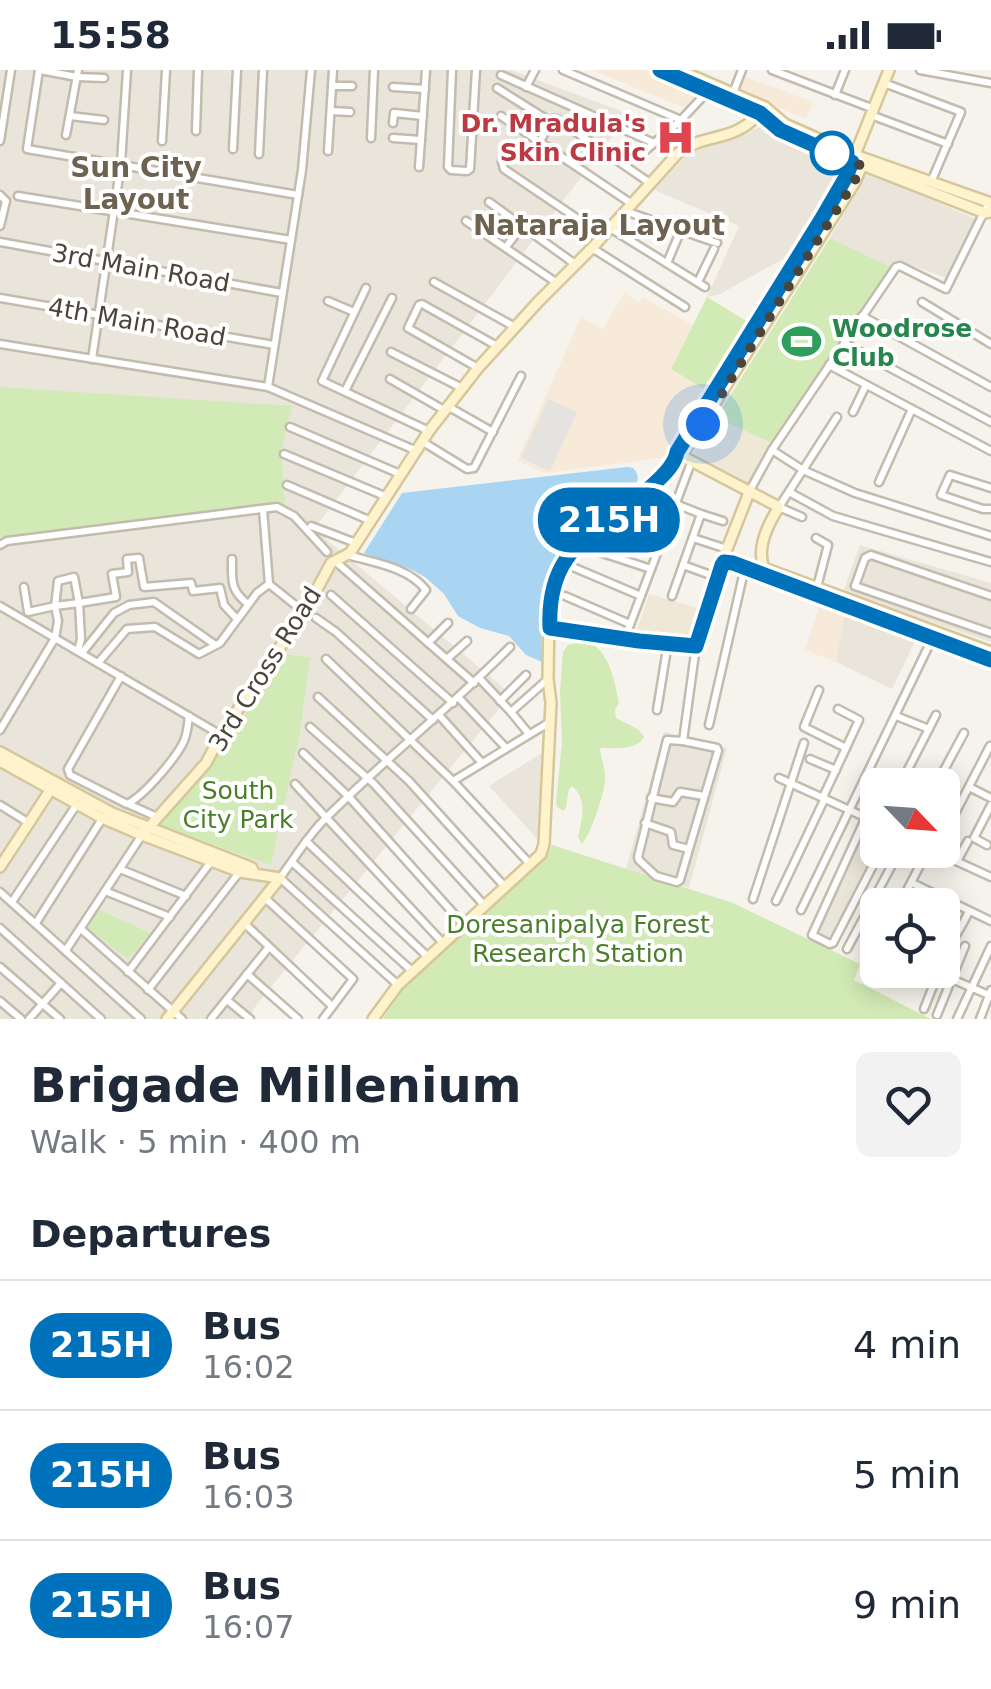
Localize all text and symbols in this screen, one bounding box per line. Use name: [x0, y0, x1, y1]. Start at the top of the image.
text: 15:58: [50, 13, 171, 57]
place label: Dr. Mradula's Skin Clinic: [461, 109, 646, 167]
hospital icon: Dr. Mradula's Skin Clinic: [655, 116, 697, 158]
unlabelled marker: [811, 132, 853, 174]
district label: Sun City Layout: [70, 151, 202, 216]
district label: Nataraja Layout: [473, 209, 725, 242]
street label: 3rd Main Road: [50, 238, 232, 298]
street label: 4th Main Road: [46, 292, 228, 352]
place label: Woodrose Club: [832, 314, 972, 372]
sports icon: Woodrose Club: [781, 321, 823, 363]
your location: [678, 399, 728, 449]
line badge: 215H: [539, 488, 679, 552]
text: 215H: [558, 500, 660, 540]
street label: 3rd Cross Road: [203, 581, 327, 757]
north arrow: [860, 768, 960, 868]
map controls: [860, 768, 960, 988]
park label: South City Park: [183, 776, 294, 834]
button: locate: [860, 888, 960, 988]
park label: Doresanipalya Forest Research Station: [446, 910, 710, 968]
button: heart: [856, 1052, 961, 1157]
text: Brigade Millenium: [30, 1057, 522, 1113]
text: Walk · 5 min · 400 m: [30, 1123, 361, 1161]
text: Departures: [30, 1212, 271, 1256]
text: Bus: [202, 1304, 281, 1348]
text: 4 min: [853, 1323, 961, 1367]
text: 215H: [50, 1325, 152, 1365]
text: 16:02: [202, 1348, 295, 1386]
text: Bus: [202, 1434, 281, 1478]
text: 5 min: [853, 1453, 961, 1497]
text: 215H: [50, 1455, 152, 1495]
text: 16:03: [202, 1478, 295, 1516]
text: Bus: [202, 1564, 281, 1608]
text: 9 min: [853, 1583, 961, 1627]
text: 215H: [50, 1585, 152, 1625]
text: 16:07: [202, 1608, 295, 1646]

